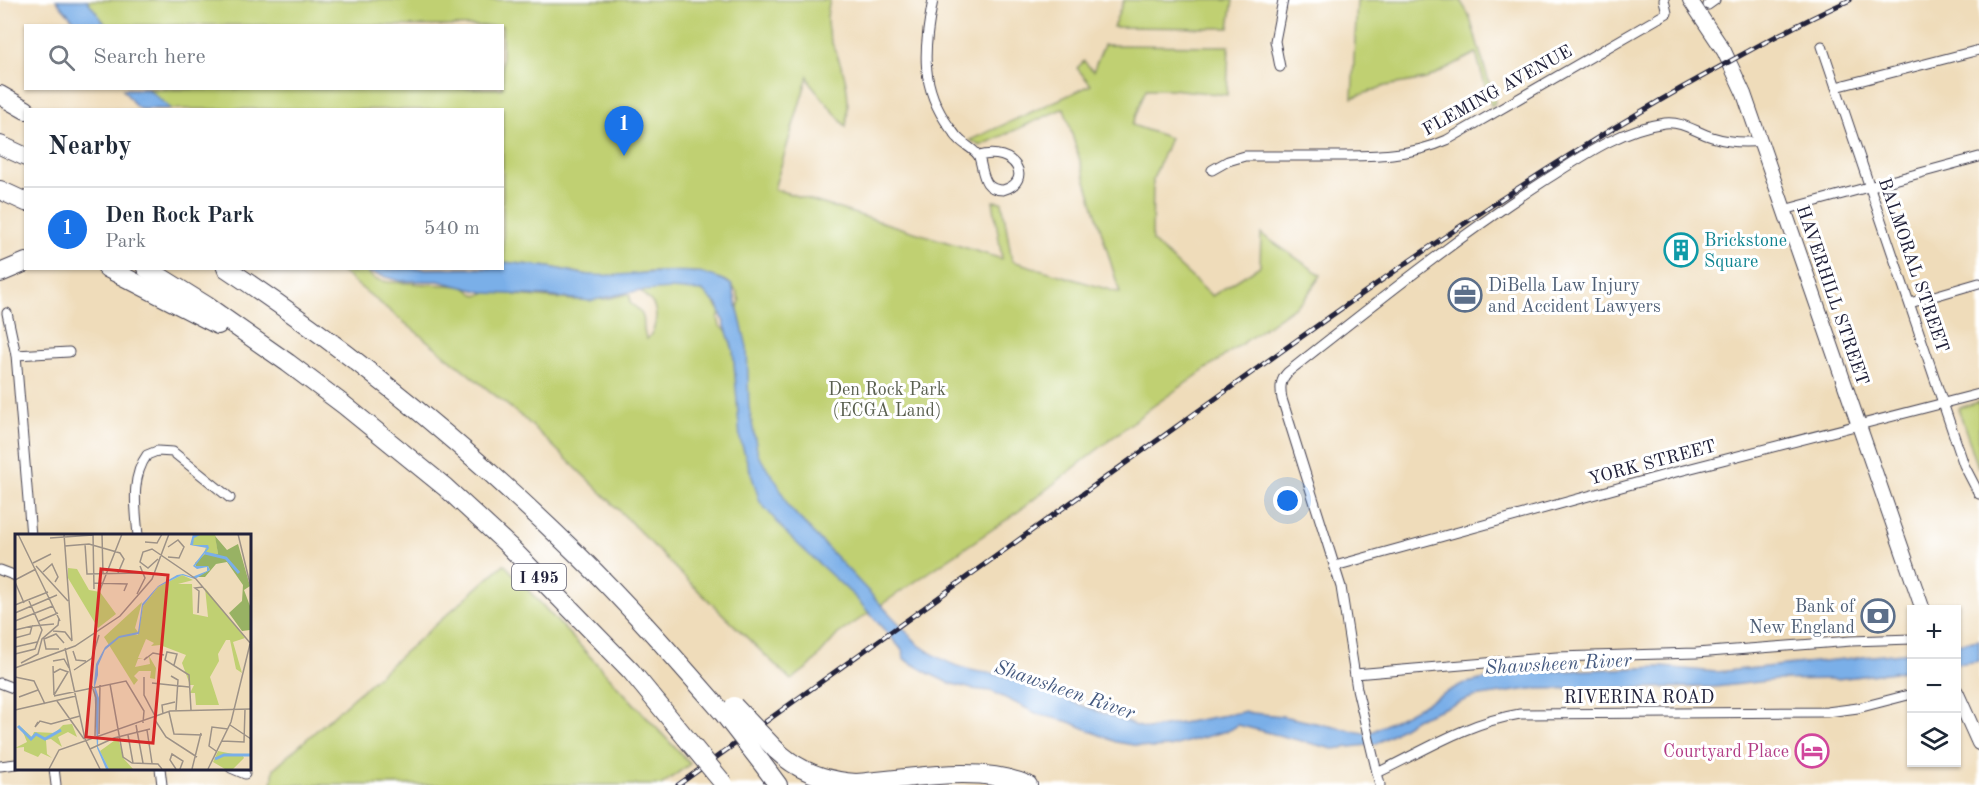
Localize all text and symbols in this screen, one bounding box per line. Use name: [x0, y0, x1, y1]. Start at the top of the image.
search box: [24, 24, 504, 90]
icon: search: [45, 41, 78, 74]
street label: FLEMING AVENUE: [1420, 42, 1575, 140]
text: Search here: [93, 46, 206, 68]
pin: 1: [604, 106, 644, 156]
text: Nearby: [48, 134, 132, 160]
street label: BALMORAL STREET: [1875, 176, 1951, 355]
street label: HAVERHILL STREET: [1793, 203, 1871, 388]
text: Den Rock Park: [105, 205, 255, 227]
text: 1: [62, 219, 73, 239]
text: 540 m: [424, 219, 480, 239]
text: Park: [105, 232, 146, 252]
building icon: Brickstone Square: [1663, 232, 1699, 268]
place label: Brickstone Square: [1704, 232, 1787, 271]
office icon: DiBella Law Injury and Accident Lawyers: [1447, 277, 1483, 313]
place label: DiBella Law Injury and Accident Lawyers: [1488, 277, 1661, 316]
park label: Den Rock Park (ECGA Land): [828, 381, 946, 420]
street label: YORK STREET: [1587, 437, 1718, 489]
your location: [1273, 486, 1302, 515]
inset map: [15, 534, 250, 770]
road number: I 495: [512, 564, 566, 590]
place label: Bank of New England: [1749, 598, 1856, 637]
bank icon: Bank of New England: [1860, 598, 1896, 634]
map controls: [1907, 605, 1961, 767]
button: +: [1907, 605, 1961, 659]
water label: Shawsheen River: [1484, 651, 1632, 679]
water label: Shawsheen River: [992, 657, 1138, 724]
button: −: [1907, 659, 1961, 713]
street label: RIVERINA ROAD: [1564, 689, 1714, 707]
button: layers: [1907, 713, 1961, 767]
hotel icon: Courtyard Place: [1794, 733, 1830, 769]
place label: Courtyard Place: [1663, 743, 1789, 761]

